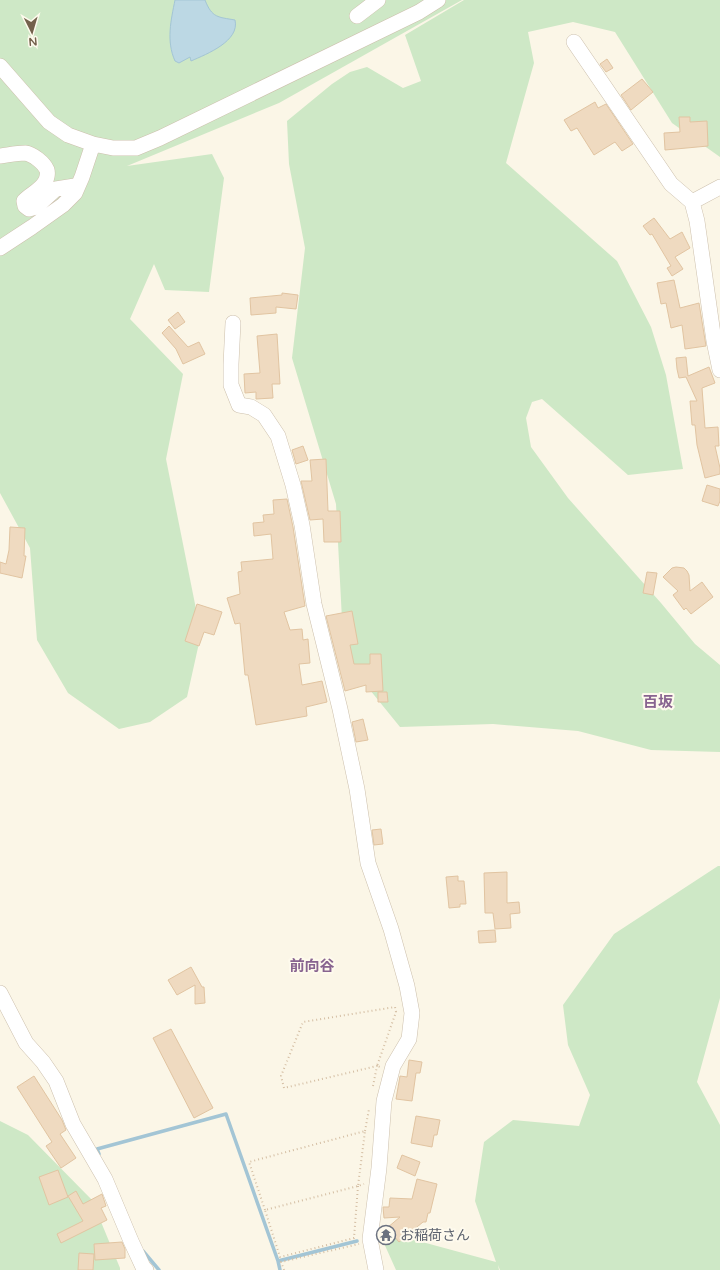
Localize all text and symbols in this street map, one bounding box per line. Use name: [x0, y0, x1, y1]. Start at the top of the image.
north arrow: [12, 12, 52, 52]
text: N: [28, 35, 38, 48]
district label: 百坂: [643, 693, 673, 711]
district label: 前向谷: [289, 957, 335, 975]
temple icon: お稲荷さん: [375, 1224, 397, 1246]
place label: お稲荷さん: [400, 1227, 470, 1244]

